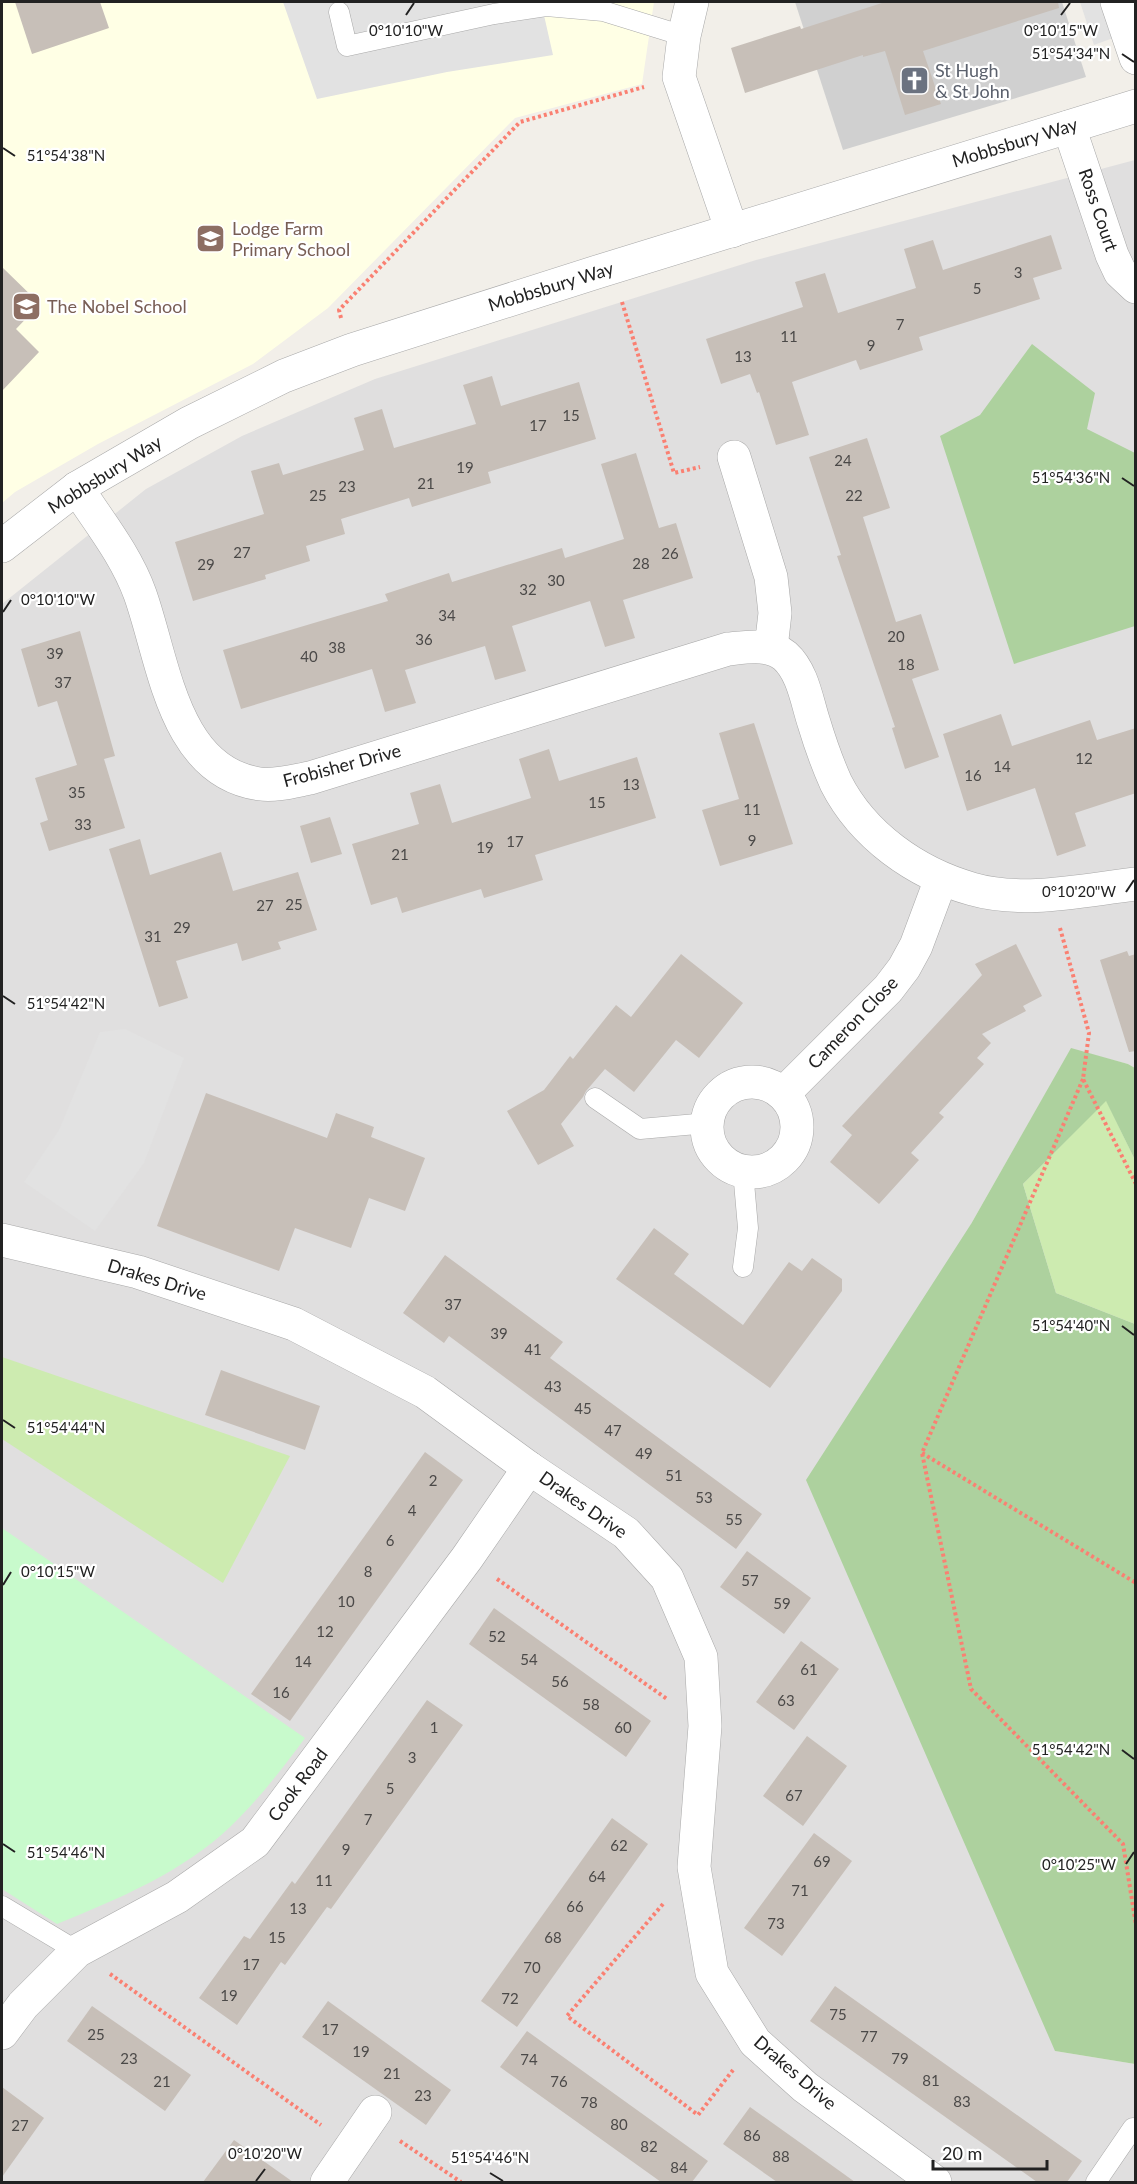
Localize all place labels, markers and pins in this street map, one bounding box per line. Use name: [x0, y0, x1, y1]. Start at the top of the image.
place label: St Hugh & St John: [935, 59, 1010, 102]
church icon: St Hugh & St John: [898, 65, 930, 97]
place label: Lodge Farm Primary School: [232, 217, 350, 260]
school or university icon: Lodge Farm Primary School: [195, 223, 227, 255]
school or university icon: The Nobel School: [10, 291, 42, 323]
place label: The Nobel School: [47, 295, 187, 317]

